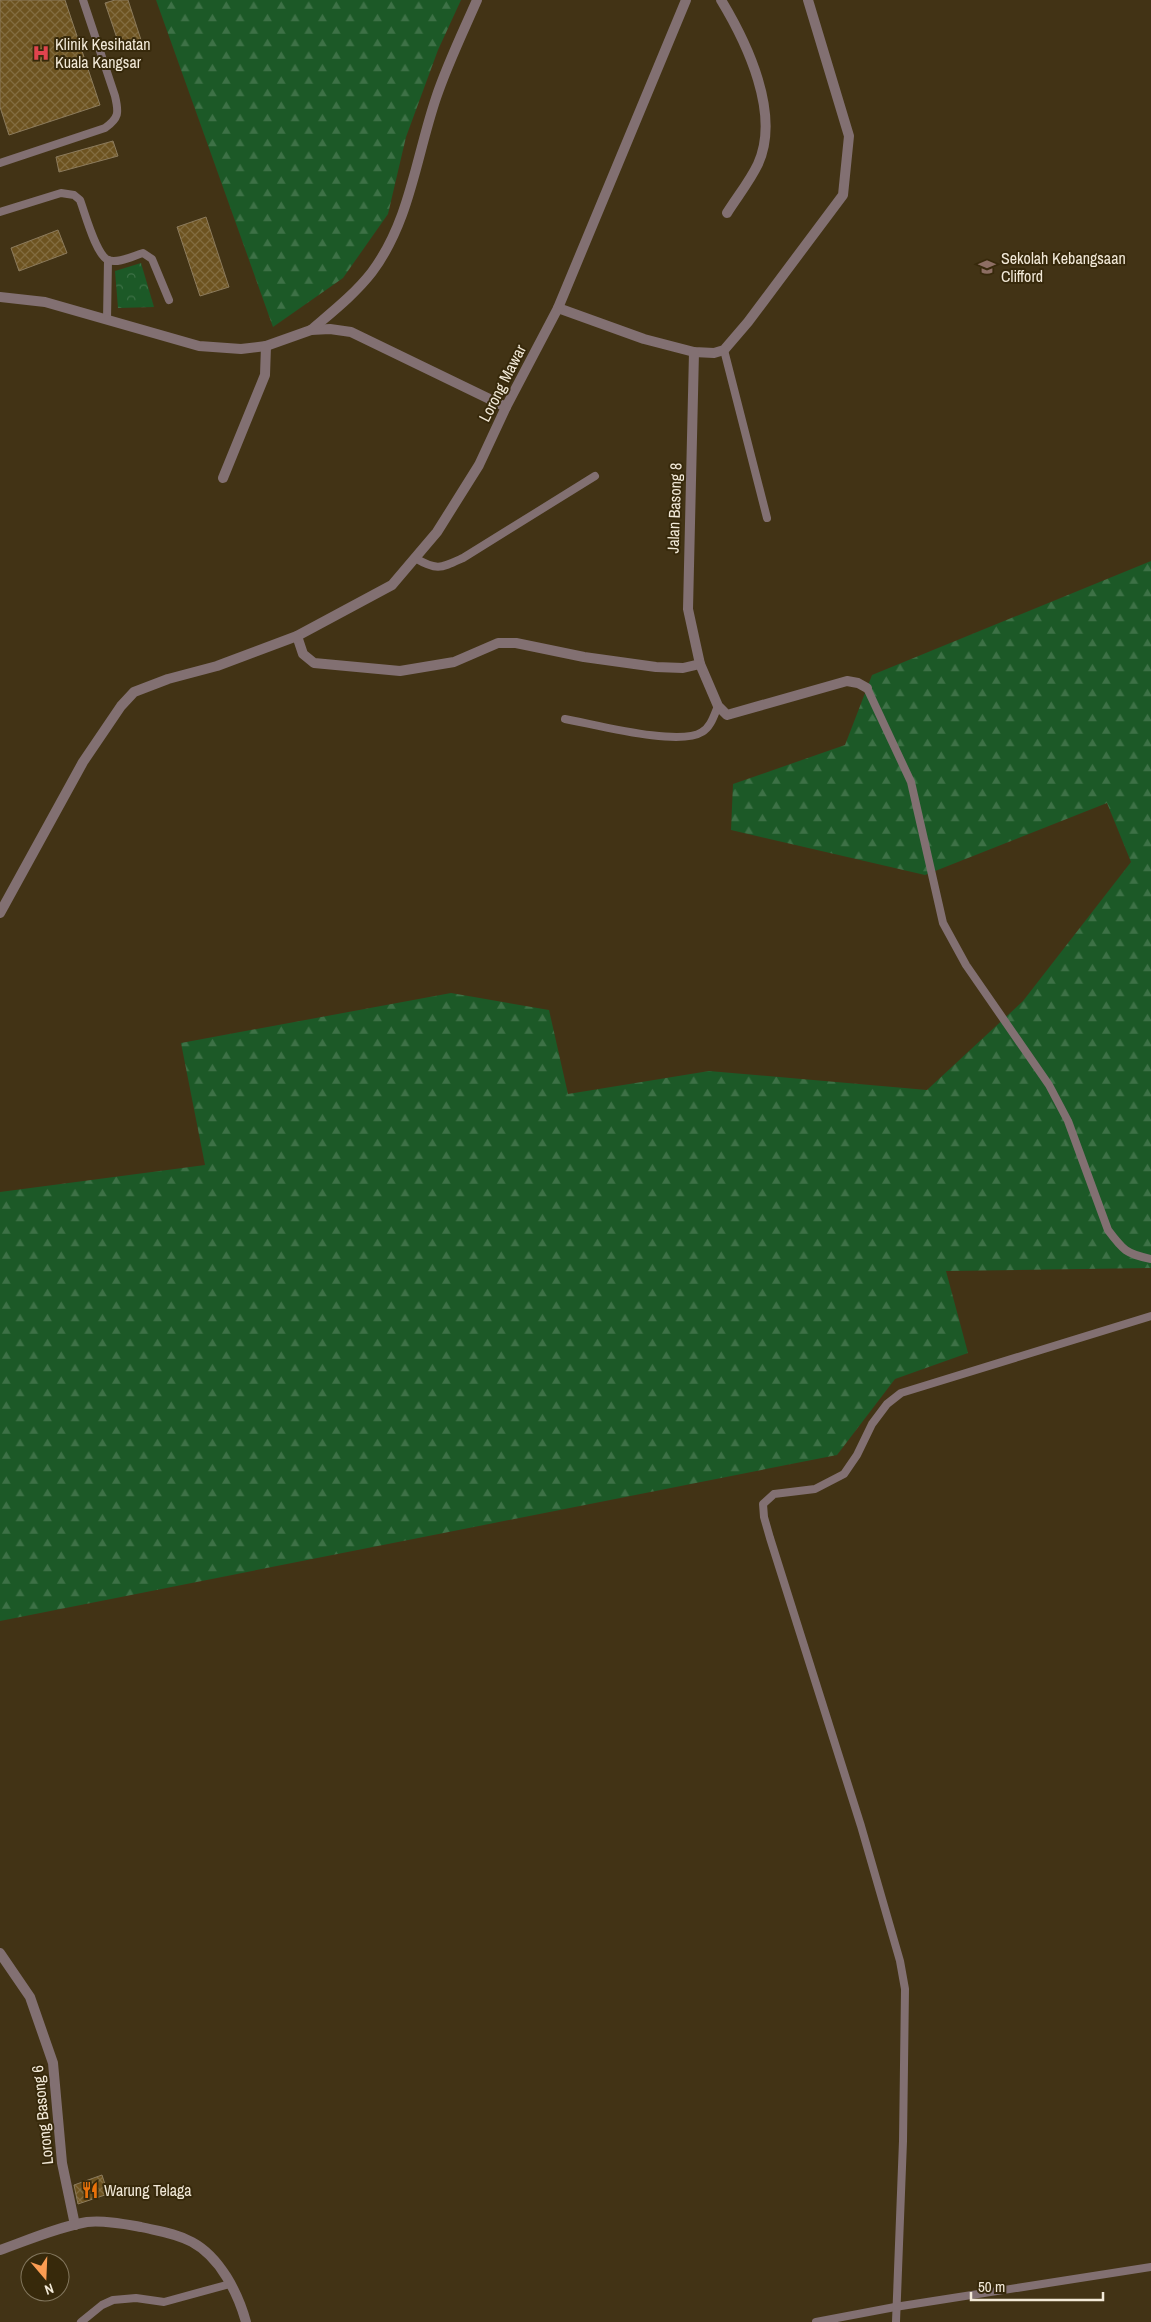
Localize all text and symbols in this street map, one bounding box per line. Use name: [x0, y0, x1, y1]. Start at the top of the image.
place label: Klinik Kesihatan Kuala Kangsar: [55, 33, 151, 73]
hospital icon: Klinik Kesihatan Kuala Kangsar: [31, 43, 51, 63]
place label: Sekolah Kebangsaan Clifford: [1001, 247, 1126, 287]
school or university icon: Sekolah Kebangsaan Clifford: [977, 257, 997, 277]
street label: Lorong Mawar: [473, 340, 531, 425]
street label: Jalan Basong 8: [661, 462, 687, 554]
street label: Lorong Basong 6: [26, 2064, 58, 2166]
place label: Warung Telaga: [104, 2179, 192, 2201]
restaurant icon: Warung Telaga: [80, 2180, 100, 2200]
north arrow: [20, 2252, 70, 2302]
scale bar: [971, 2270, 1104, 2302]
text: 50 m: [978, 2276, 1005, 2297]
text: N: [42, 2279, 56, 2299]

